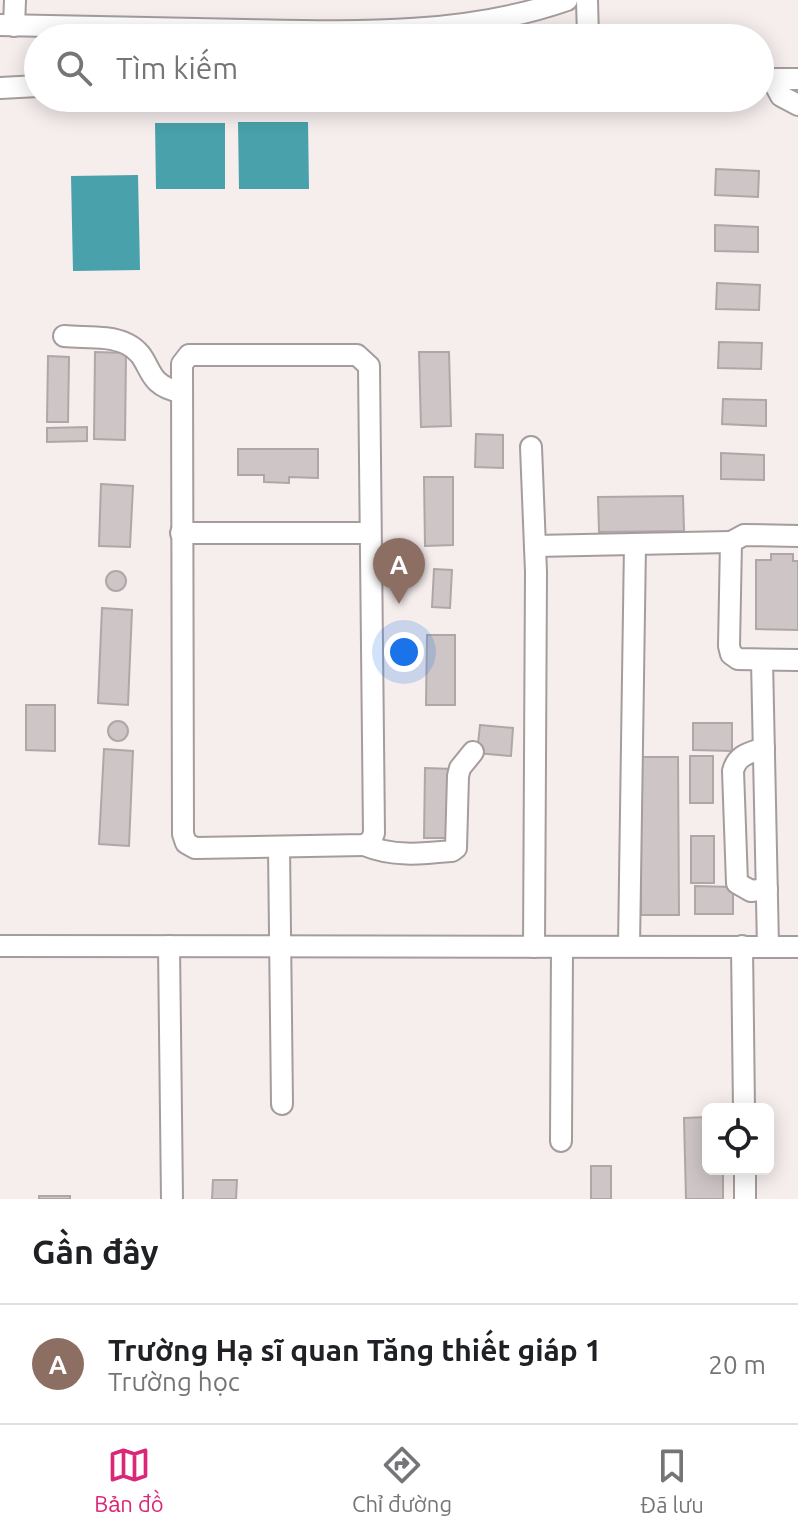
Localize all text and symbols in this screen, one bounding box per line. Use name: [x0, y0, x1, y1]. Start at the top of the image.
search box: [24, 24, 774, 112]
icon: search: [52, 46, 96, 90]
text: Tìm kiếm: [116, 51, 238, 85]
pin: A: [373, 538, 425, 604]
your location: [384, 632, 424, 672]
map controls: [702, 1103, 774, 1175]
button: locate: [702, 1103, 774, 1175]
text: Gần đây: [32, 1232, 159, 1270]
text: Trường Hạ sĩ quan Tăng thiết giáp 1: [108, 1333, 602, 1367]
text: A: [49, 1350, 67, 1379]
text: 20 m: [708, 1350, 766, 1379]
text: Trường học: [108, 1367, 240, 1396]
tab: Bản đồ: [94, 1443, 164, 1518]
tab: Chỉ đường: [352, 1443, 452, 1518]
tab: Đã lưu: [640, 1444, 704, 1517]

